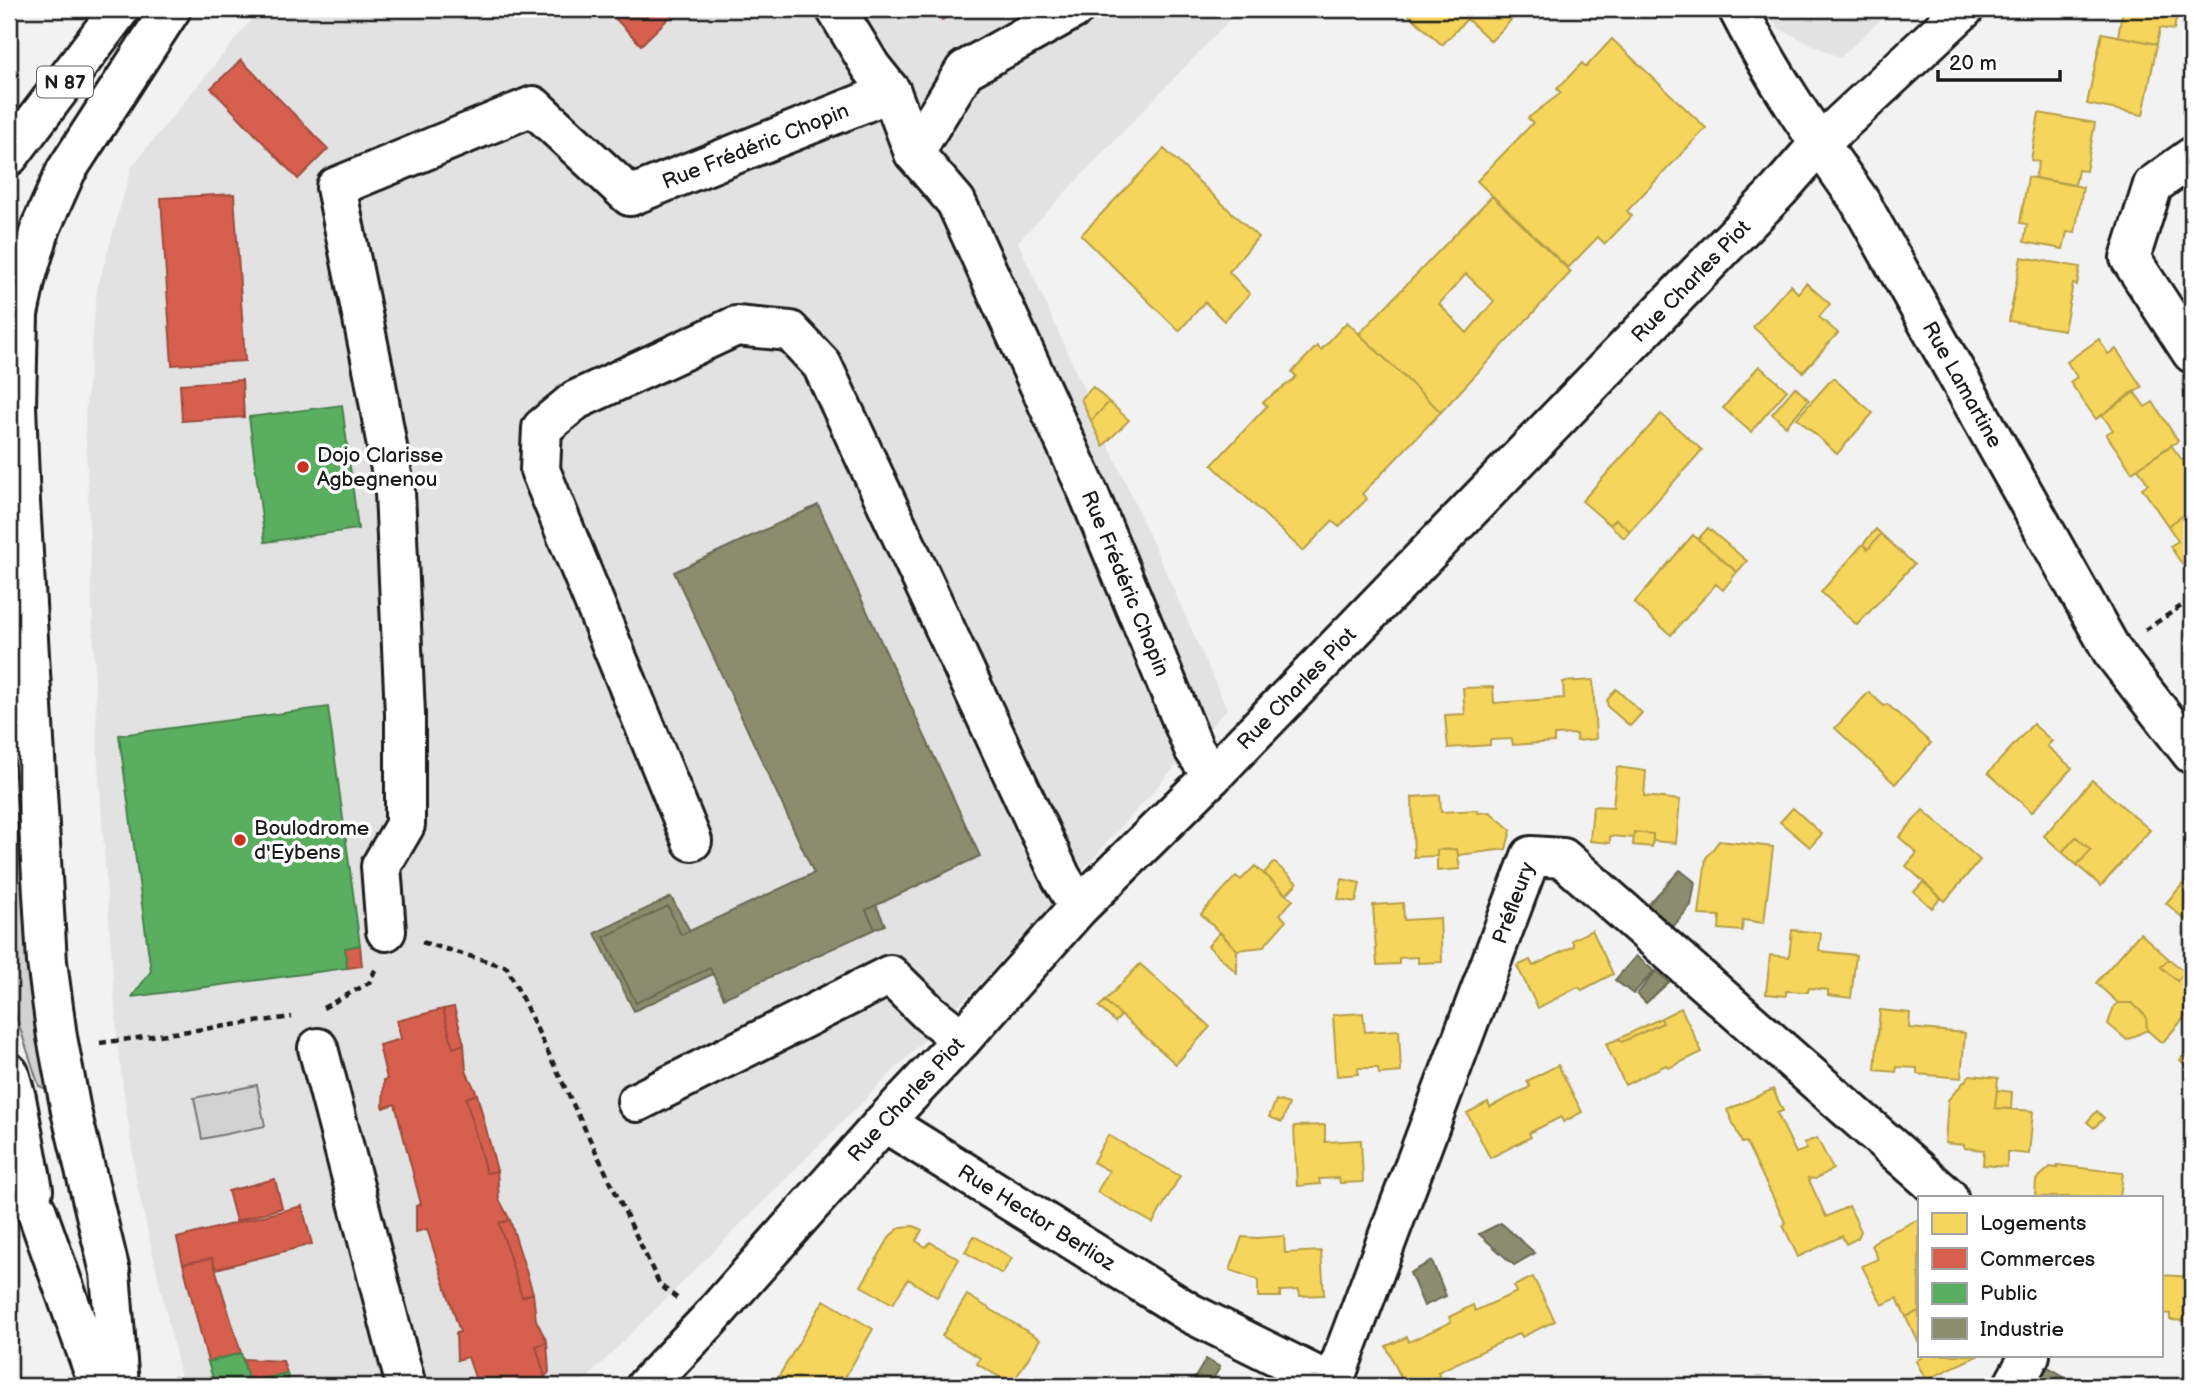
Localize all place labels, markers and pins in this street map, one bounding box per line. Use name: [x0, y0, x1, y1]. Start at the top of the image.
place label: Dojo Clarisse Agbegnenou: [317, 443, 443, 492]
marker: Dojo Clarisse Agbegnenou: [295, 459, 311, 475]
place label: Boulodrome d'Eybens: [254, 816, 369, 865]
marker: Boulodrome d'Eybens: [232, 832, 248, 848]

